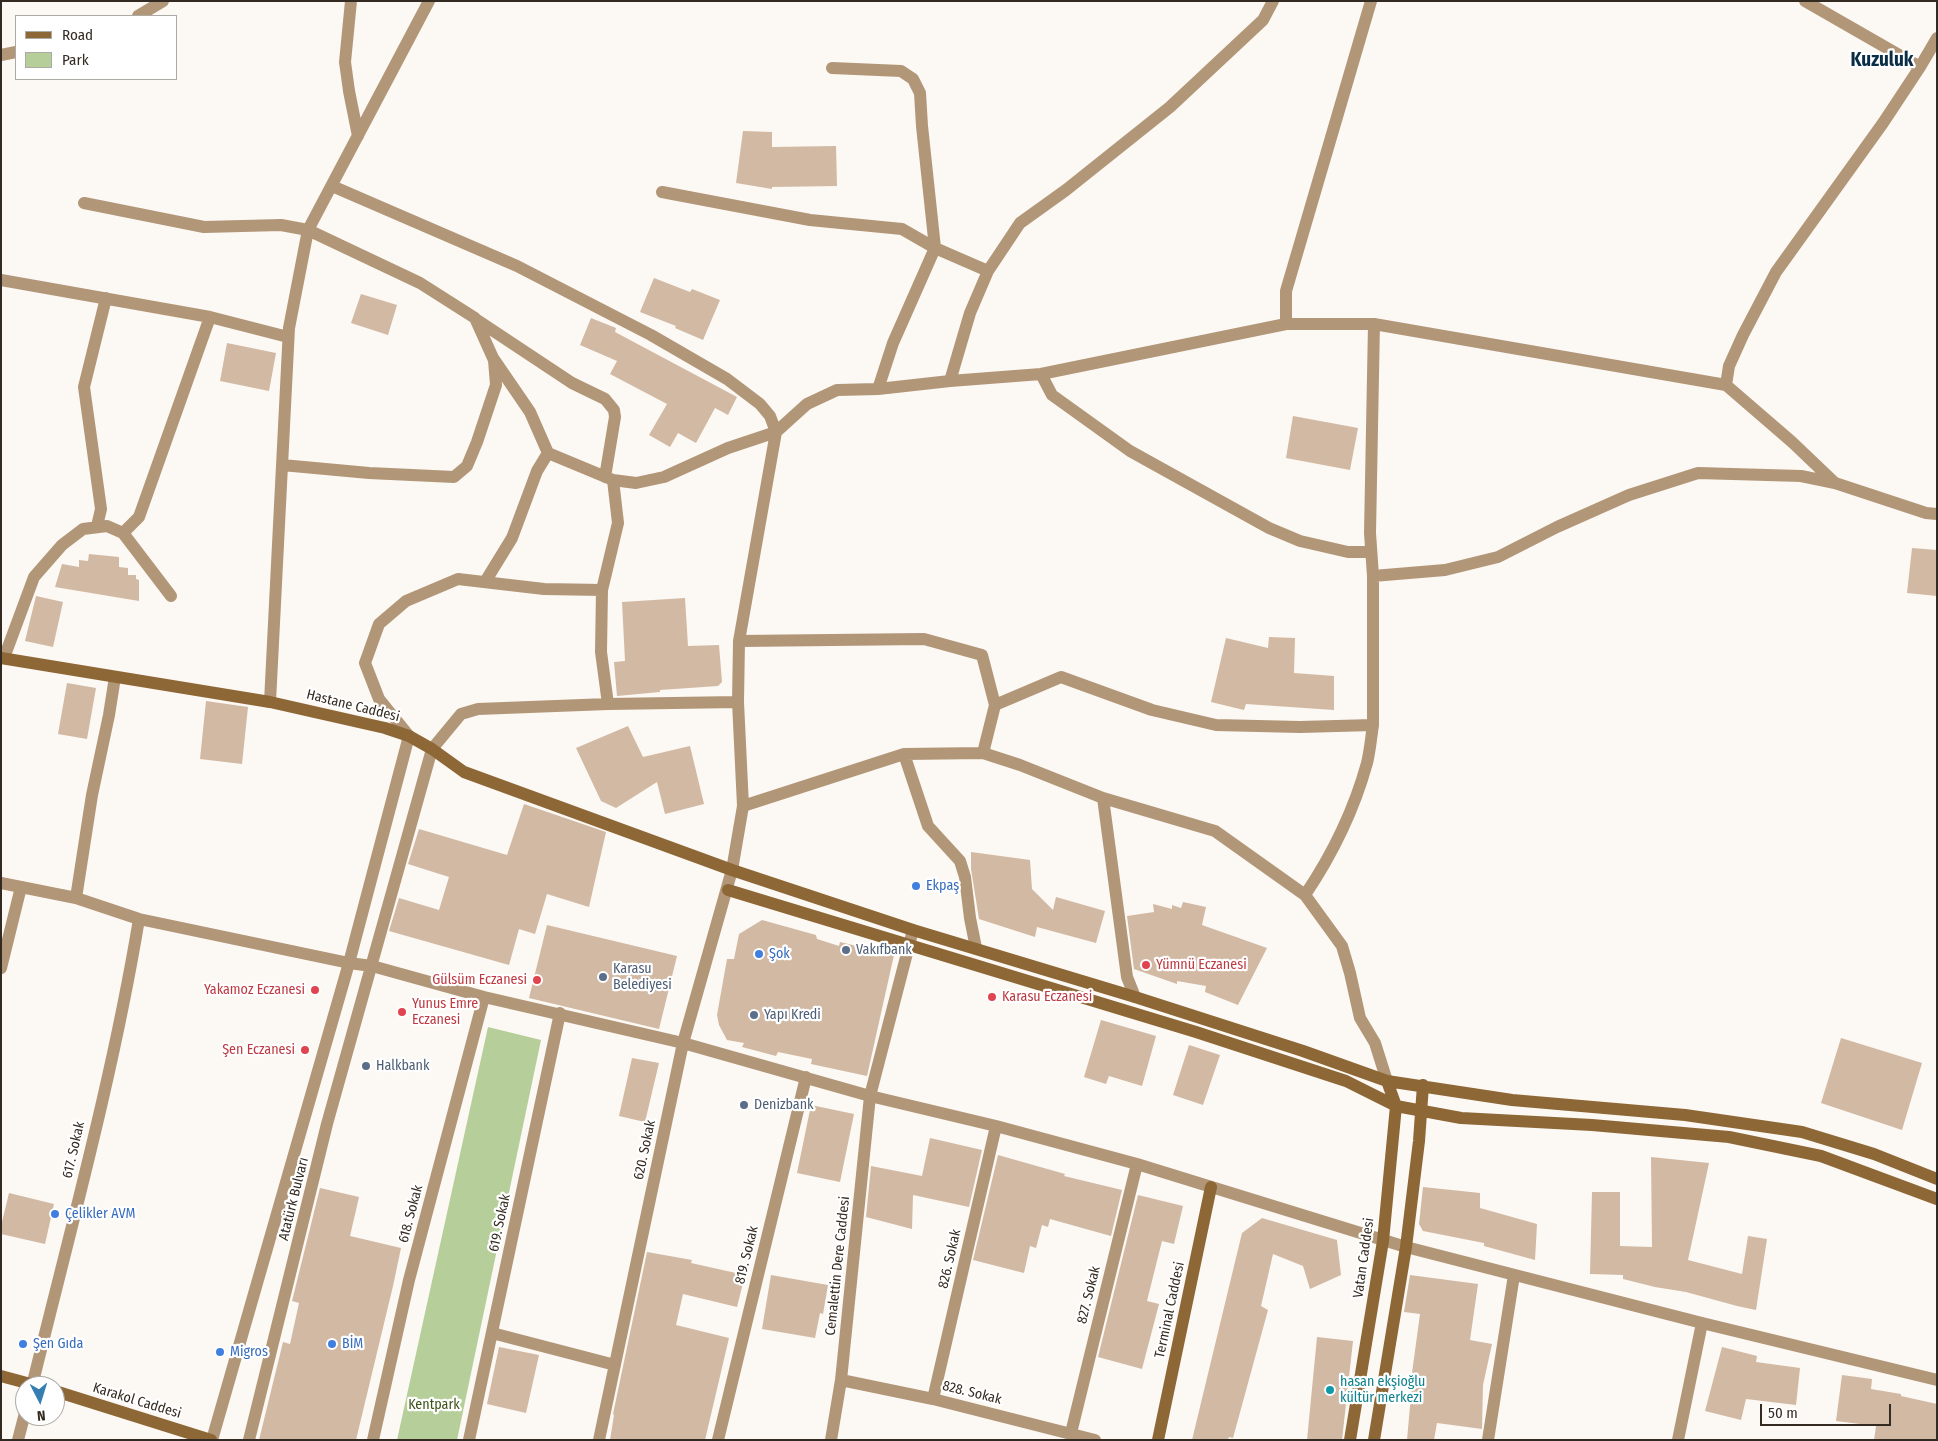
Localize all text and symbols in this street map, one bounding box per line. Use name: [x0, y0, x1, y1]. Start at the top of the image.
legend: [15, 15, 178, 80]
text: Road: [62, 26, 93, 44]
district label: Kuzuluk: [1850, 50, 1914, 72]
text: Park: [62, 51, 89, 69]
street label: Hastane Caddesi: [305, 686, 401, 726]
place label: Ekpaş: [926, 878, 959, 894]
marker: Ekpaş: [910, 880, 922, 892]
place label: Vakıfbank: [856, 942, 912, 958]
marker: Vakıfbank: [840, 944, 852, 956]
place label: Şok: [769, 946, 790, 962]
marker: Şok: [753, 948, 765, 960]
place label: Yümnü Eczanesi: [1156, 957, 1247, 973]
marker: Yümnü Eczanesi: [1140, 959, 1152, 971]
place label: Karasu Belediyesi: [613, 961, 672, 994]
marker: Karasu Belediyesi: [597, 971, 609, 983]
place label: Gülsüm Eczanesi: [432, 972, 527, 988]
marker: Gülsüm Eczanesi: [531, 974, 543, 986]
place label: Yakamoz Eczanesi: [204, 982, 305, 998]
marker: Yakamoz Eczanesi: [309, 984, 321, 996]
place label: Karasu Eczanesi: [1002, 989, 1092, 1005]
marker: Karasu Eczanesi: [986, 991, 998, 1003]
place label: Yunus Emre Eczanesi: [412, 996, 478, 1028]
marker: Yunus Emre Eczanesi: [396, 1006, 408, 1018]
place label: Yapı Kredi: [764, 1007, 821, 1023]
marker: Yapı Kredi: [748, 1009, 760, 1021]
place label: Şen Eczanesi: [222, 1042, 295, 1058]
marker: Şen Eczanesi: [299, 1044, 311, 1056]
place label: Halkbank: [376, 1058, 430, 1074]
marker: Halkbank: [360, 1060, 372, 1072]
place label: Denizbank: [754, 1097, 814, 1113]
marker: Denizbank: [738, 1099, 750, 1111]
street label: 620. Sokak: [630, 1119, 660, 1181]
street label: 617. Sokak: [59, 1120, 89, 1180]
street label: Atatürk Bulvarı: [276, 1156, 312, 1242]
street label: 618. Sokak: [395, 1183, 427, 1245]
street label: 619. Sokak: [486, 1192, 514, 1254]
street label: Cemalettin Dere Caddesi: [822, 1195, 854, 1337]
place label: Çelikler AVM: [65, 1206, 135, 1222]
marker: Çelikler AVM: [49, 1208, 61, 1220]
street label: Vatan Caddesi: [1350, 1217, 1378, 1299]
street label: 819. Sokak: [732, 1224, 762, 1286]
street label: 826. Sokak: [935, 1228, 965, 1290]
street label: Terminal Caddesi: [1152, 1260, 1188, 1360]
street label: 827. Sokak: [1074, 1264, 1104, 1326]
place label: Şen Gıda: [33, 1336, 83, 1352]
place label: BİM: [342, 1336, 363, 1352]
marker: Şen Gıda: [17, 1338, 29, 1350]
marker: BİM: [326, 1338, 338, 1350]
place label: Migros: [230, 1344, 268, 1360]
marker: Migros: [214, 1346, 226, 1358]
place label: hasan ekşioğlu kültür merkezi: [1340, 1374, 1425, 1406]
north arrow: [15, 1376, 65, 1426]
street label: 828. Sokak: [941, 1378, 1003, 1408]
street label: Karakol Caddesi: [91, 1380, 183, 1422]
marker: hasan ekşioğlu kültür merkezi: [1324, 1384, 1336, 1396]
scale bar: [1763, 1394, 1894, 1426]
park label: Kentpark: [408, 1397, 460, 1413]
text: 50 m: [1768, 1404, 1798, 1422]
text: N: [36, 1407, 46, 1424]

